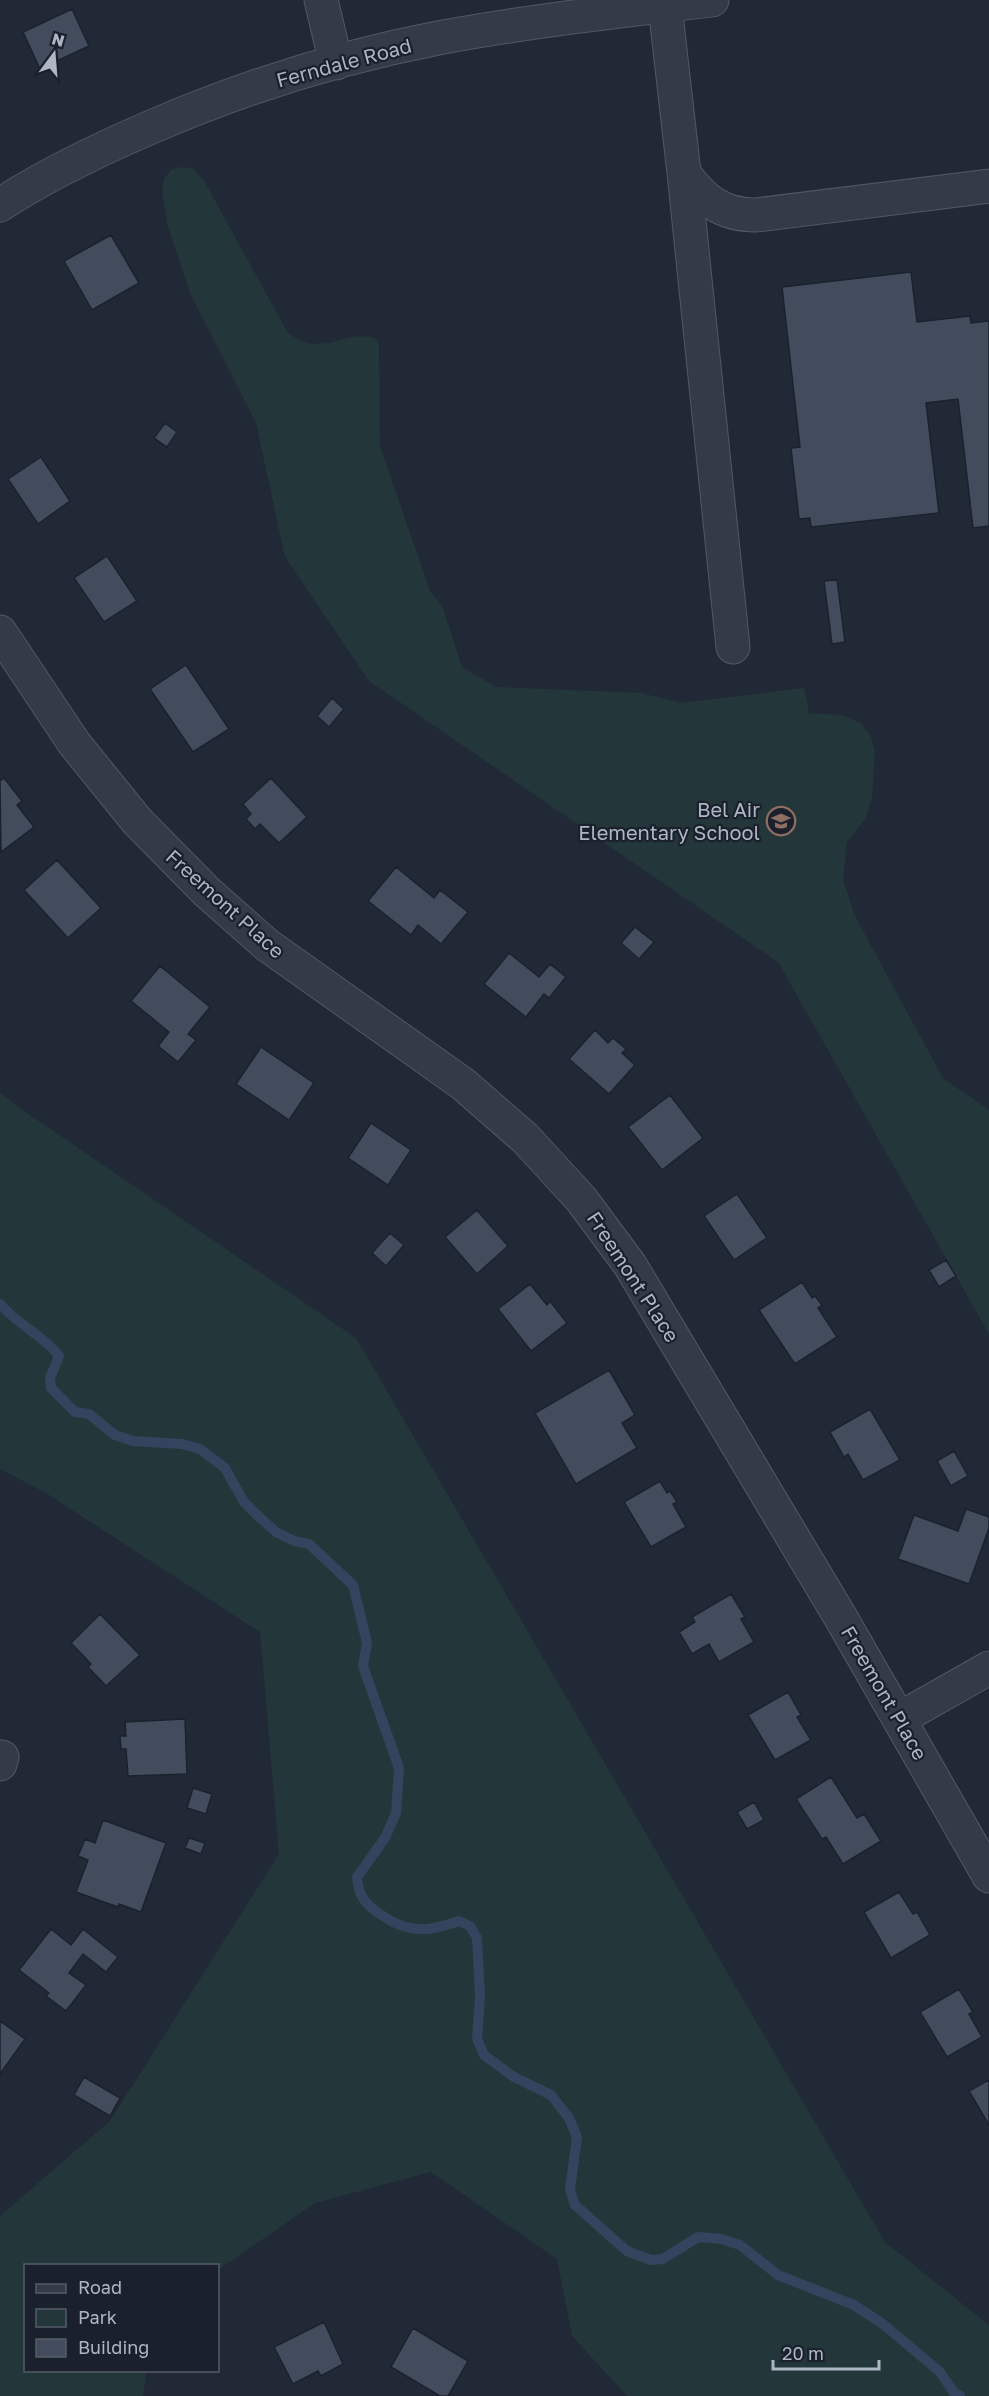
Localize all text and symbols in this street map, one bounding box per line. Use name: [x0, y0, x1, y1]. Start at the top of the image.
north arrow: [24, 24, 84, 84]
text: N: [50, 28, 67, 51]
street label: Ferndale Road: [274, 32, 414, 92]
place label: Bel Air Elementary School: [578, 797, 760, 844]
school or university icon: Bel Air Elementary School: [765, 805, 797, 837]
street label: Freemont Place: [162, 844, 290, 963]
street label: Freemont Place: [583, 1207, 685, 1346]
street label: Freemont Place: [837, 1621, 933, 1764]
legend: [24, 2264, 219, 2372]
text: Road: [78, 2276, 122, 2298]
text: Park: [78, 2306, 117, 2328]
scale bar: [773, 2333, 880, 2371]
text: Building: [78, 2336, 149, 2358]
text: 20 m: [782, 2342, 824, 2364]

